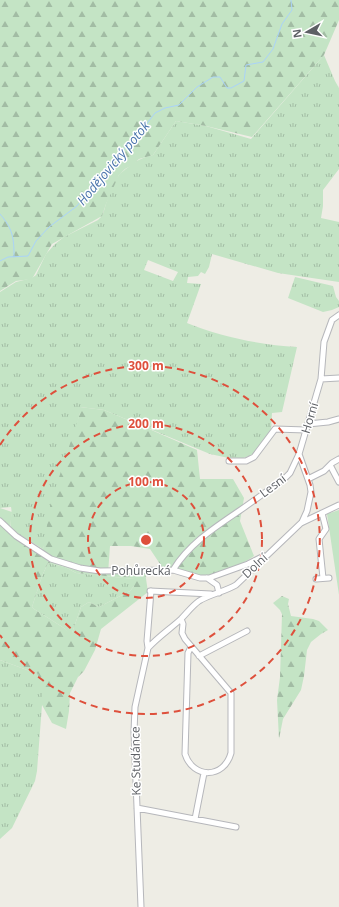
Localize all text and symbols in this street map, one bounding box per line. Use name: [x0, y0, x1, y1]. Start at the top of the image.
north arrow: [287, 12, 327, 52]
text: N: [289, 28, 305, 39]
water label: Hodějovický potok: [73, 117, 154, 209]
text: 300 m: [128, 357, 164, 374]
street label: Horní: [297, 399, 323, 435]
text: 200 m: [128, 415, 164, 432]
street label: Lesní: [256, 469, 290, 501]
text: 100 m: [128, 473, 164, 490]
centre of rings: [139, 533, 153, 547]
street label: Dolní: [238, 549, 272, 582]
street label: Pohůrecká: [111, 562, 171, 579]
street label: Ke Studánce: [126, 726, 145, 796]

